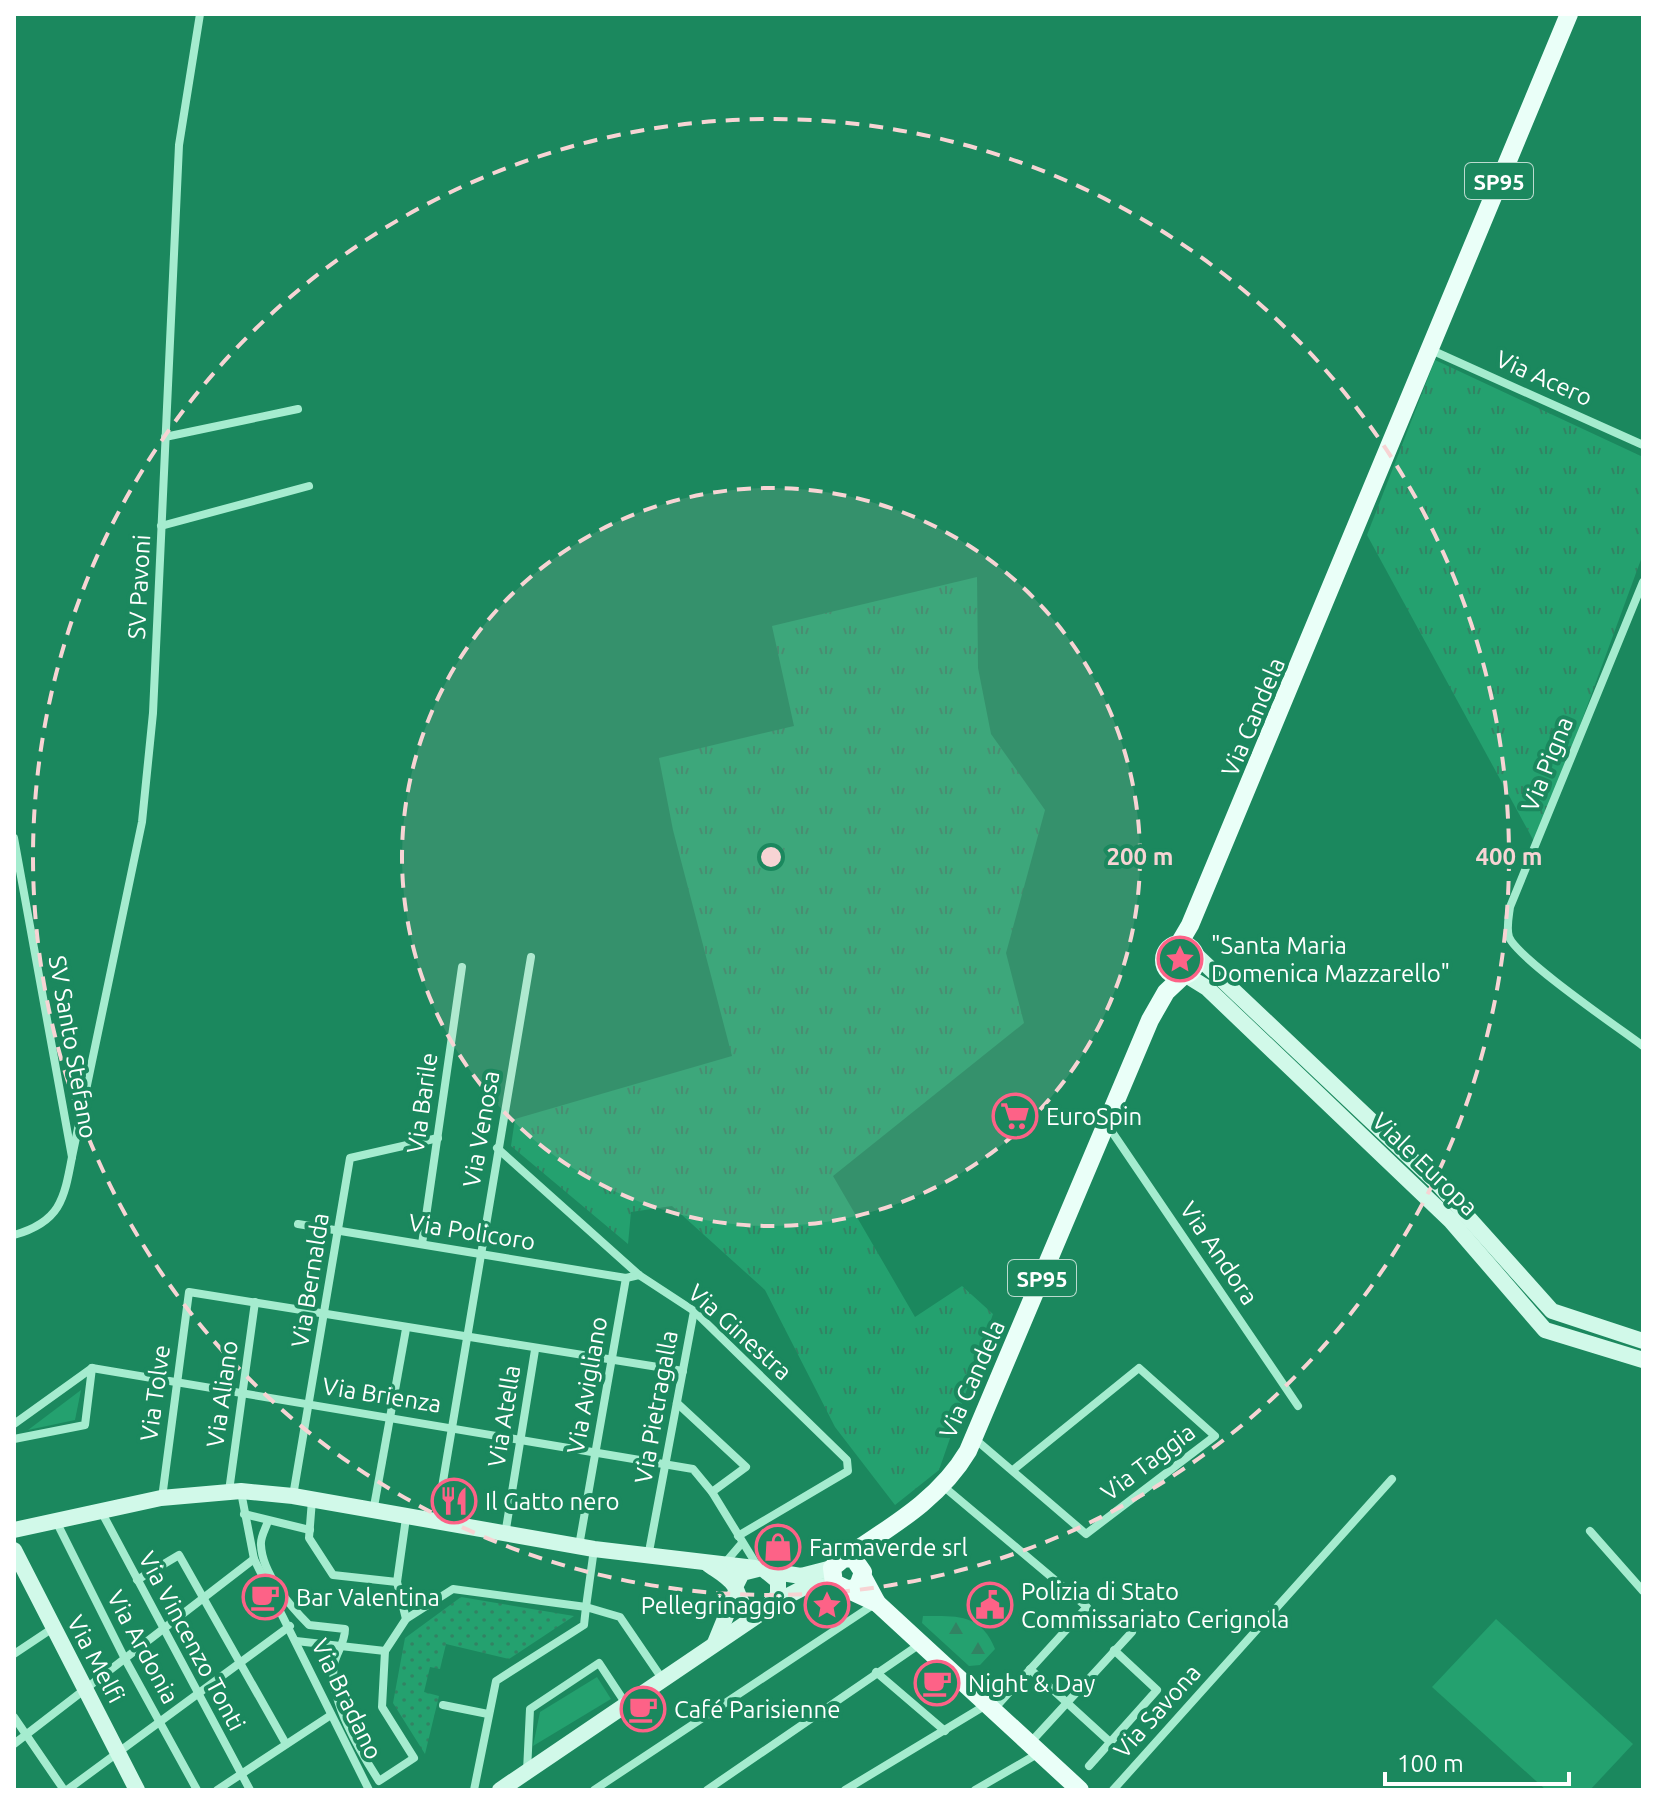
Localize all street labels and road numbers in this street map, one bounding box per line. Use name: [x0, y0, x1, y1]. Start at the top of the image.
road number: SP95: [1465, 163, 1533, 199]
street label: Via Acero: [1492, 345, 1596, 411]
street label: SV Pavoni: [123, 534, 155, 640]
street label: Via Candela: [1216, 654, 1290, 780]
street label: Via Pigna: [1516, 713, 1578, 815]
street label: SV Santo Stefano: [44, 953, 102, 1141]
street label: Via Barile: [402, 1051, 442, 1155]
street label: Via Venosa: [457, 1069, 505, 1189]
street label: Viale Europa: [1367, 1107, 1483, 1221]
street label: Via Andora: [1175, 1196, 1263, 1310]
street label: Via Policoro: [407, 1209, 537, 1255]
street label: Via Bernalda: [286, 1211, 334, 1349]
road number: SP95: [1008, 1260, 1076, 1296]
street label: Via Ginestra: [683, 1279, 797, 1385]
street label: Via Avigliano: [562, 1314, 612, 1456]
street label: Via Candela: [934, 1316, 1010, 1442]
street label: Via Pietragalla: [629, 1328, 683, 1486]
street label: Via Aliano: [201, 1339, 243, 1449]
street label: Via Tolve: [135, 1343, 175, 1443]
street label: Via Atella: [483, 1363, 525, 1469]
street label: Via Brienza: [321, 1372, 443, 1418]
street label: Via Taggia: [1096, 1418, 1200, 1506]
street label: Via Vincenzo Tonti: [133, 1547, 251, 1735]
street label: Via Ardonia: [102, 1586, 184, 1708]
street label: Via Melfi: [62, 1611, 130, 1707]
street label: Via Bradano: [306, 1634, 388, 1764]
street label: Via Savona: [1108, 1659, 1206, 1763]

